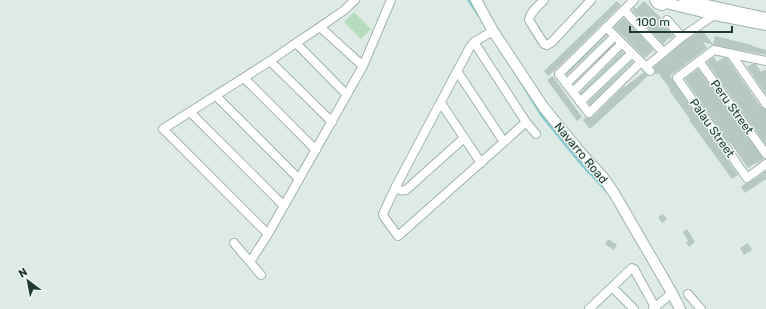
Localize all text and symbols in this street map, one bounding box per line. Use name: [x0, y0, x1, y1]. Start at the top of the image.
scale bar: [630, 8, 732, 34]
text: 100 m: [636, 15, 670, 29]
street label: Peru Street: [708, 77, 757, 137]
street label: Palau Street: [687, 96, 738, 160]
street label: Navarro Road: [551, 120, 611, 186]
north arrow: [8, 261, 48, 301]
text: N: [16, 265, 30, 281]

